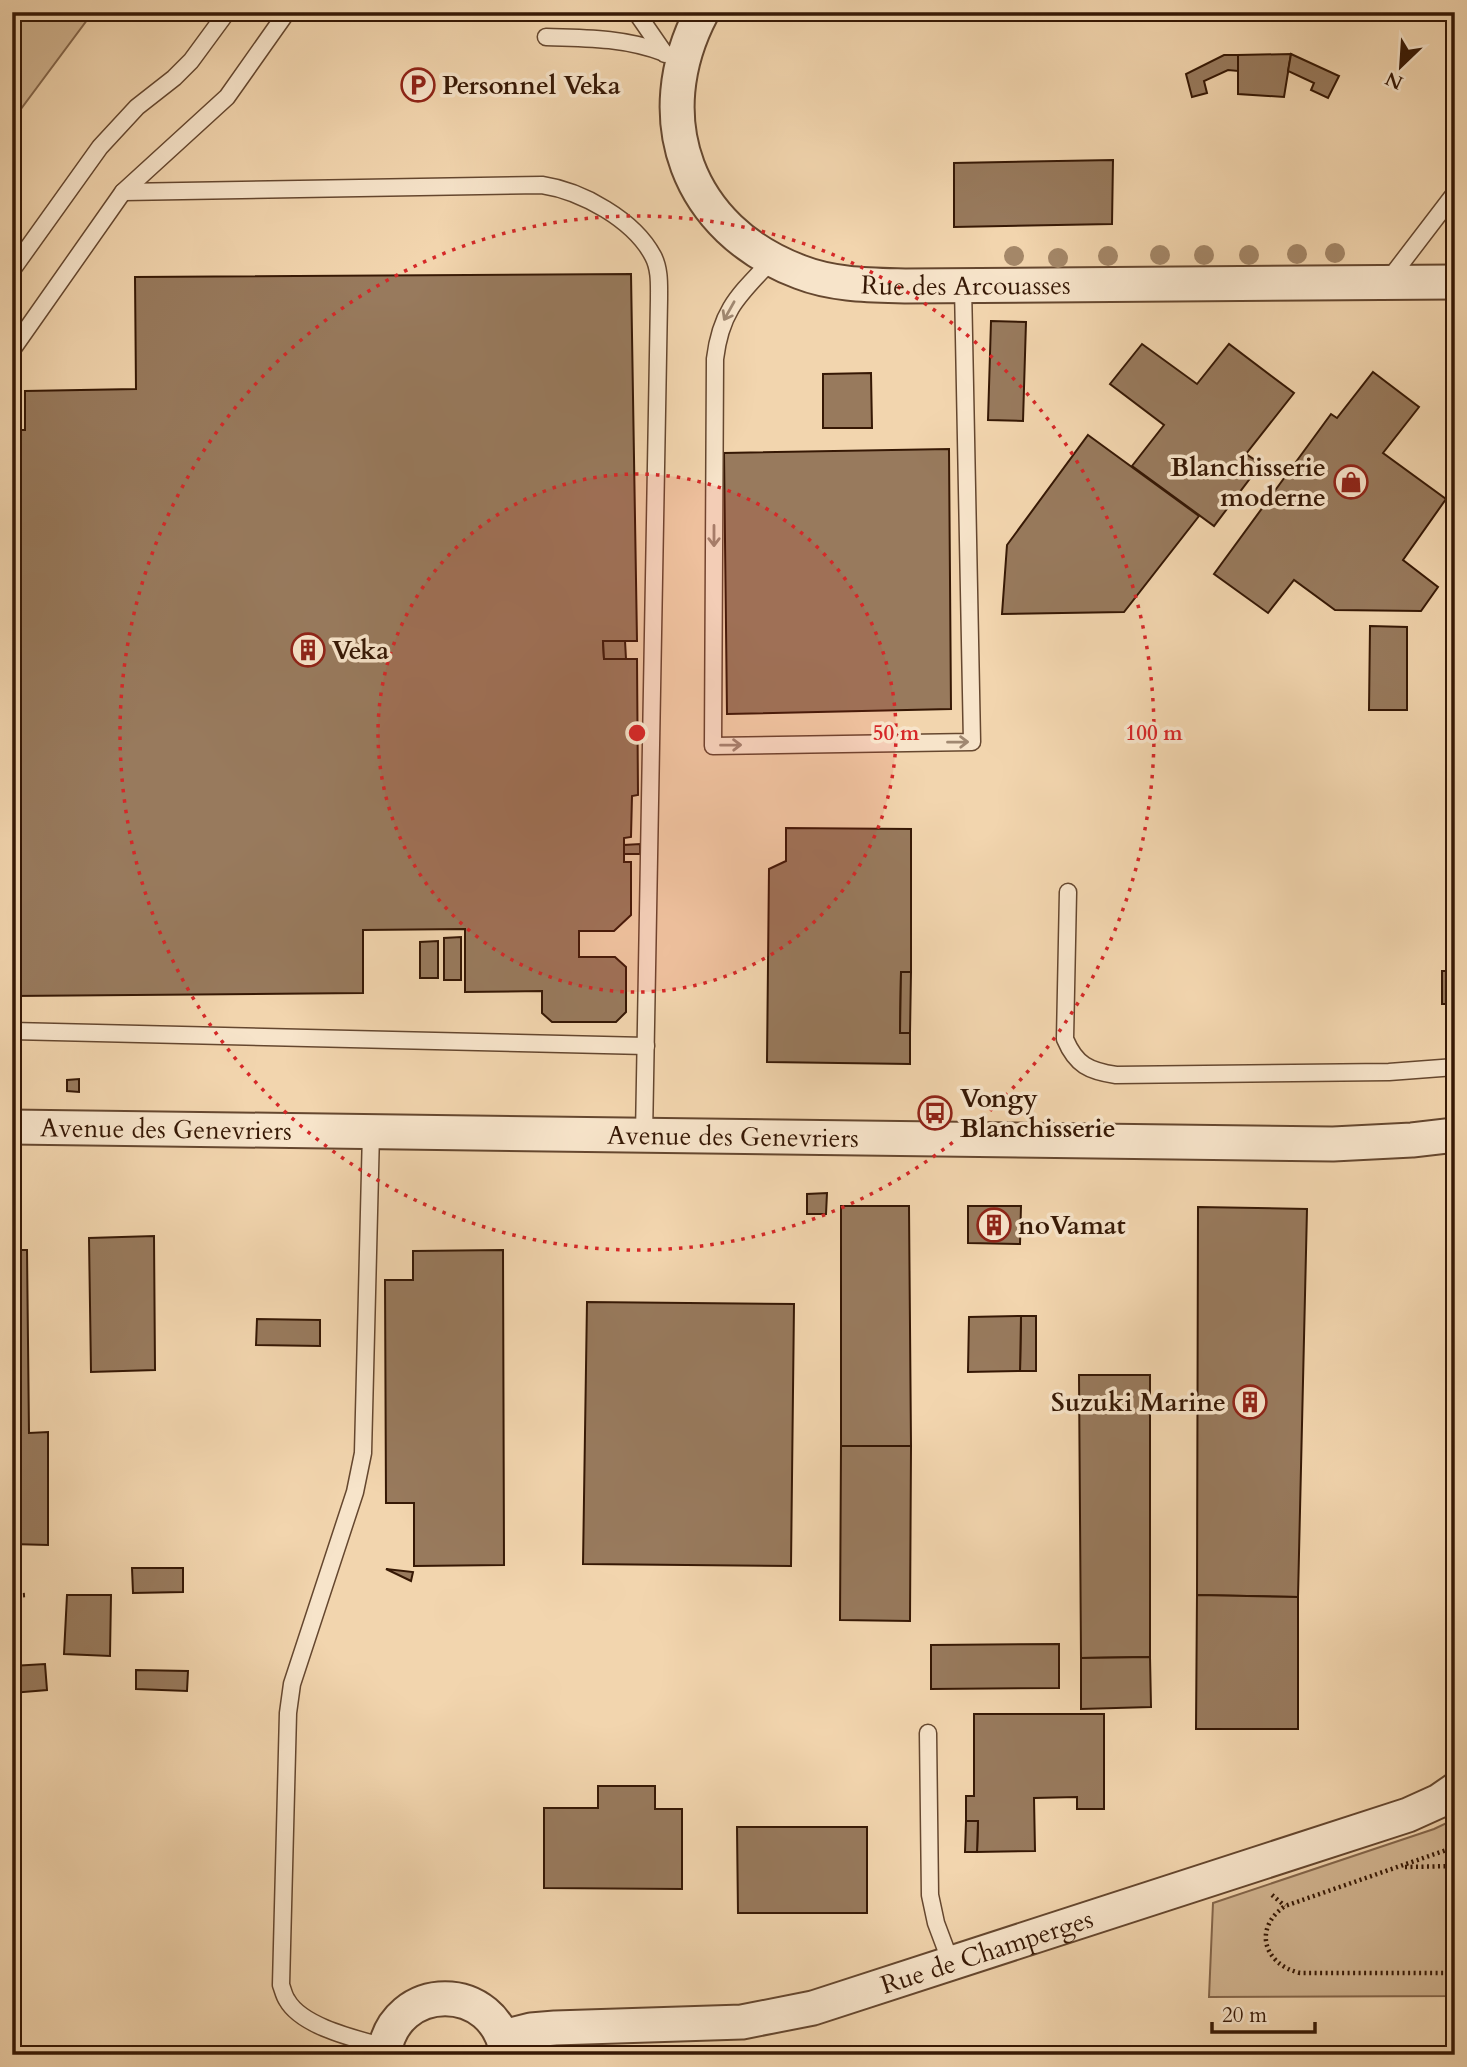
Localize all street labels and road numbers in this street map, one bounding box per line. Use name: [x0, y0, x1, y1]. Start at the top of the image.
street label: Rue des Arcouasses: [860, 267, 1071, 303]
street label: Avenue des Genevriers: [40, 1110, 292, 1148]
street label: Avenue des Genevriers: [607, 1117, 859, 1155]
street label: Rue de Champerges: [876, 1901, 1097, 2002]

